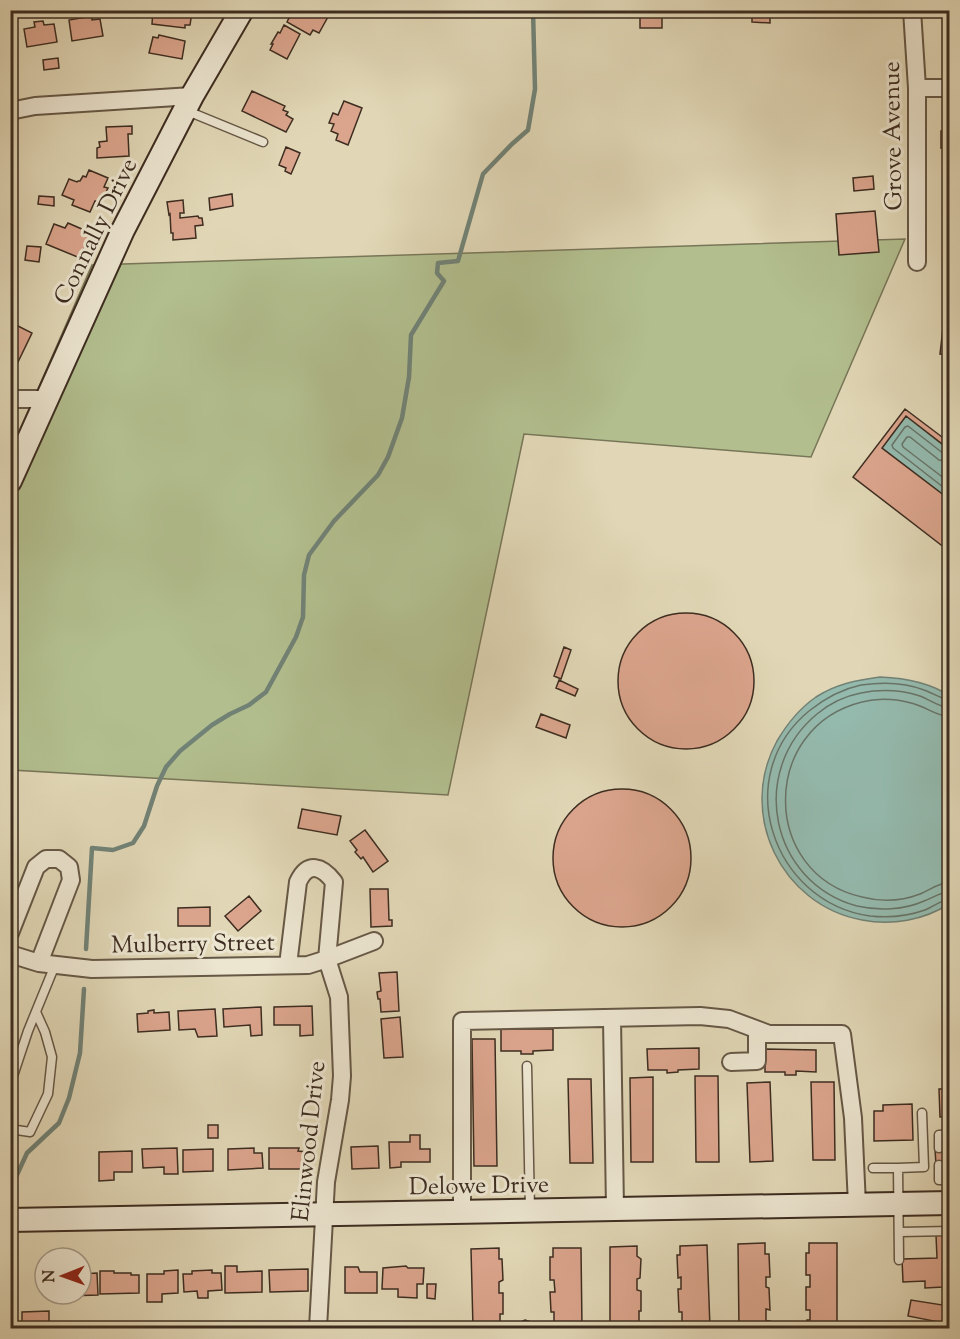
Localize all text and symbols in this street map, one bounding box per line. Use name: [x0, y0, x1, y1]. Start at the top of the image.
street label: Grove Avenue: [876, 61, 912, 211]
street label: Connally Drive: [47, 153, 147, 311]
street label: Mulberry Street: [111, 927, 275, 963]
street label: Elinwood Drive: [285, 1059, 335, 1223]
street label: Delowe Drive: [409, 1169, 549, 1205]
north arrow: [33, 1246, 93, 1306]
text: N: [39, 1269, 62, 1283]

